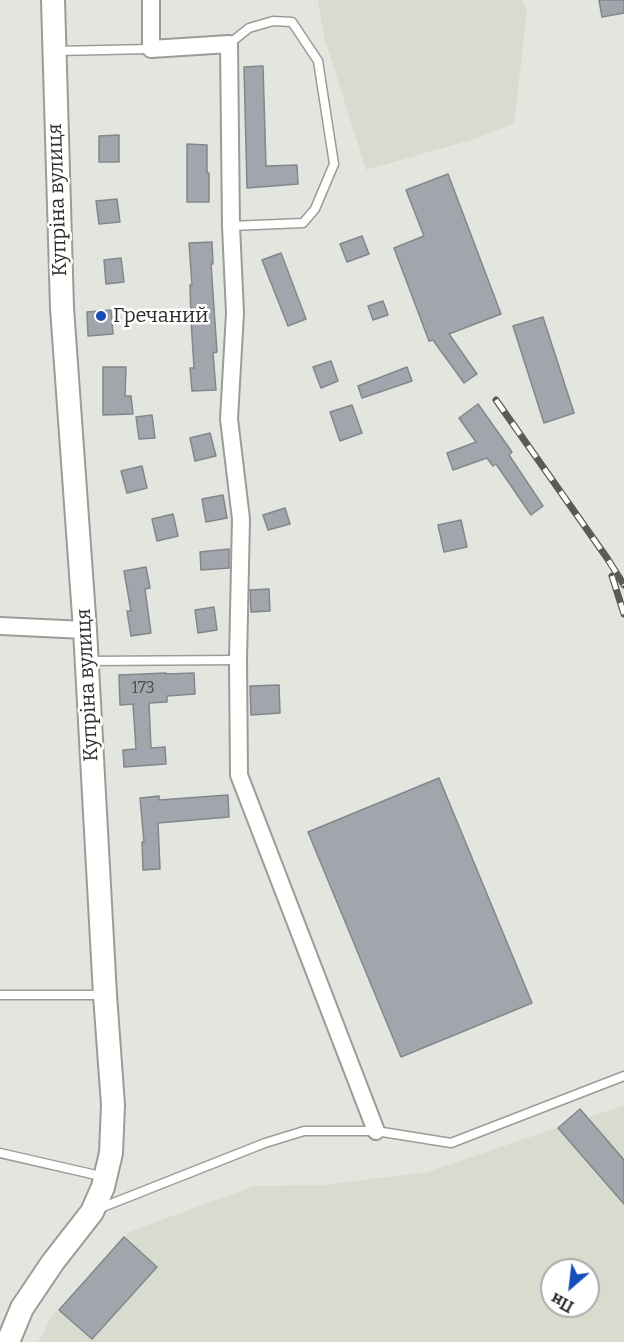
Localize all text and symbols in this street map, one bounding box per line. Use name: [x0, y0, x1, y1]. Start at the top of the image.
street label: Купріна вулиця: [43, 123, 73, 277]
place label: Гречаний: [113, 304, 208, 328]
marker: Гречаний: [94, 309, 108, 323]
street label: Купріна вулиця: [72, 608, 104, 762]
house number: 173: [131, 679, 155, 699]
north arrow: [540, 1258, 600, 1318]
text: Пн: [548, 1289, 577, 1316]

